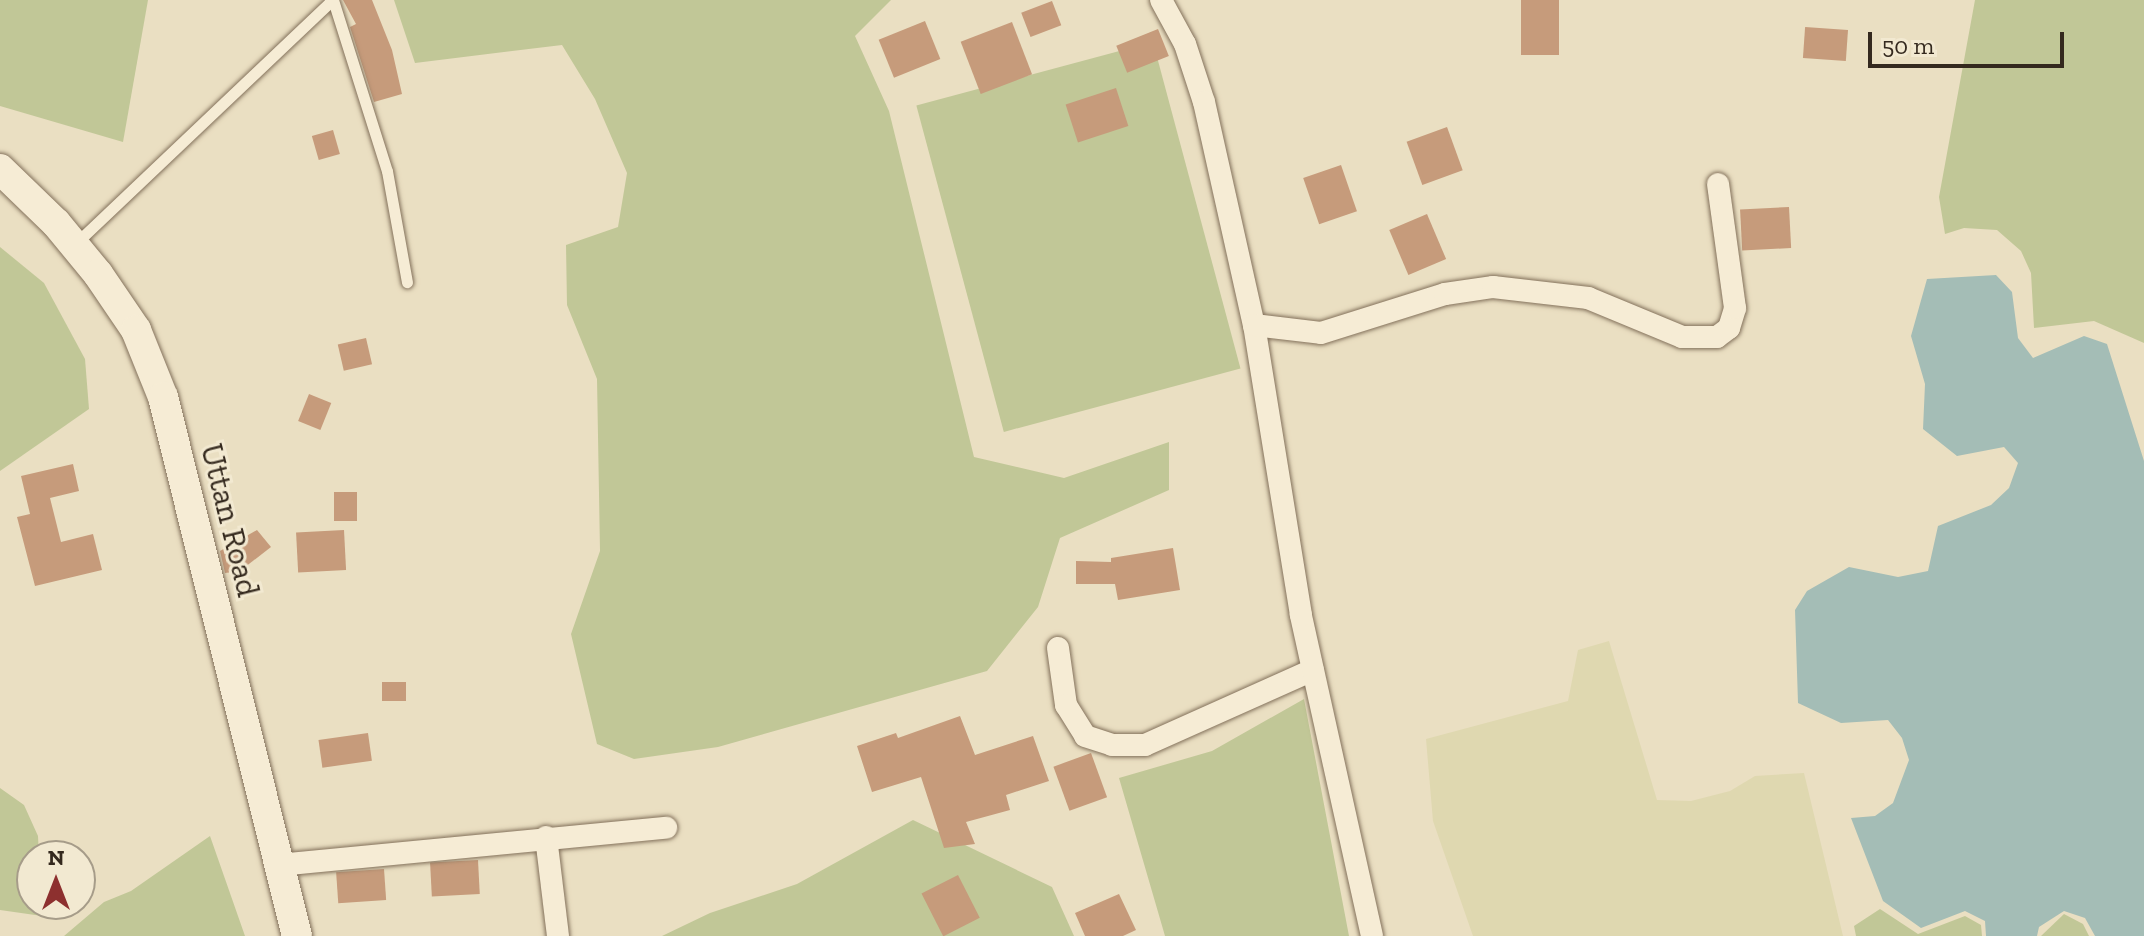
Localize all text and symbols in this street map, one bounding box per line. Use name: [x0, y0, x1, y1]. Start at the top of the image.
scale bar: [1872, 16, 2068, 66]
text: 50 m: [1882, 31, 1934, 60]
street label: Uttan Road: [192, 440, 268, 600]
north arrow: [16, 840, 96, 920]
text: N: [48, 844, 64, 871]

